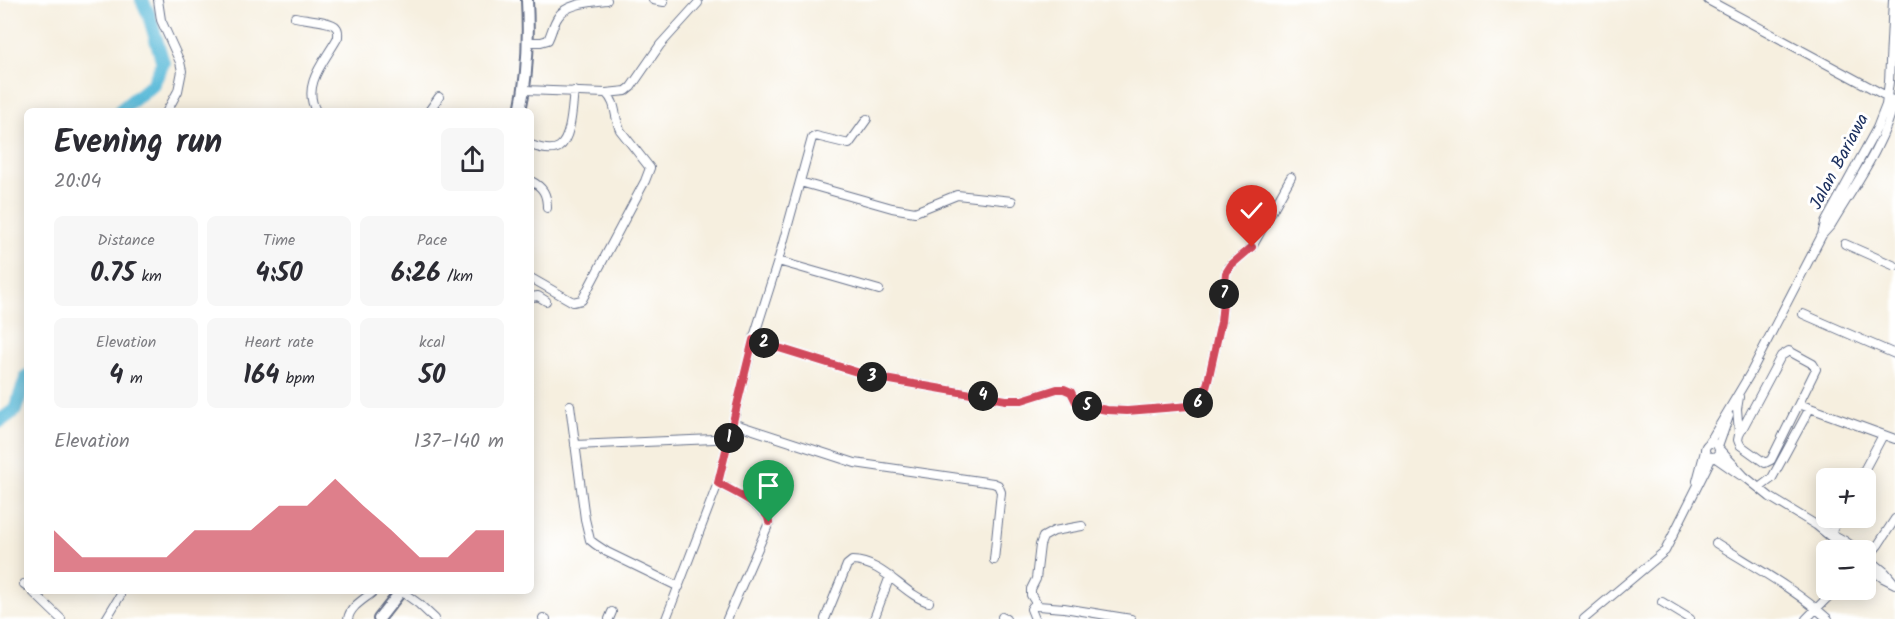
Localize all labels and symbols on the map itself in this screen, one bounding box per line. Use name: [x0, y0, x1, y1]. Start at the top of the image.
street label: Jalan Bariawa: [1802, 109, 1878, 215]
pin: [1226, 185, 1277, 247]
pin: 7: [1209, 279, 1239, 309]
pin: 2: [749, 328, 779, 358]
pin: 3: [857, 362, 887, 392]
pin: 4: [968, 381, 998, 411]
pin: 6: [1183, 388, 1213, 418]
pin: 5: [1072, 391, 1102, 421]
pin: 1: [714, 423, 744, 453]
pin: [743, 460, 794, 522]

